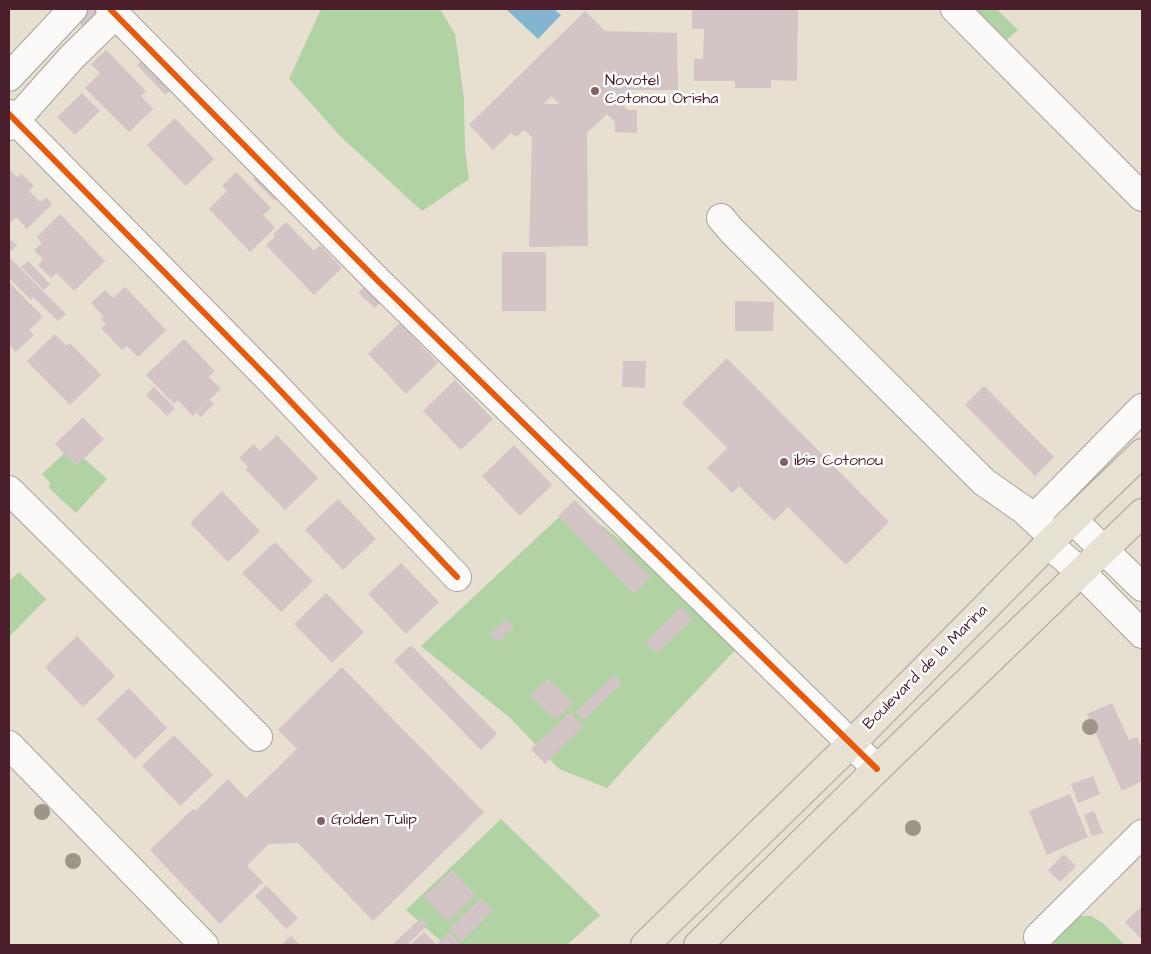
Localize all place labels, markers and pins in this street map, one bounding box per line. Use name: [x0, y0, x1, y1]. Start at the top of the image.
place label: Novotel Cotonou Orisha: [605, 72, 718, 110]
marker: Novotel Cotonou Orisha: [589, 85, 601, 97]
place label: ibis Cotonou: [794, 452, 883, 472]
marker: ibis Cotonou: [778, 456, 790, 468]
place label: Golden Tulip: [331, 811, 417, 831]
marker: Golden Tulip: [315, 815, 327, 827]

